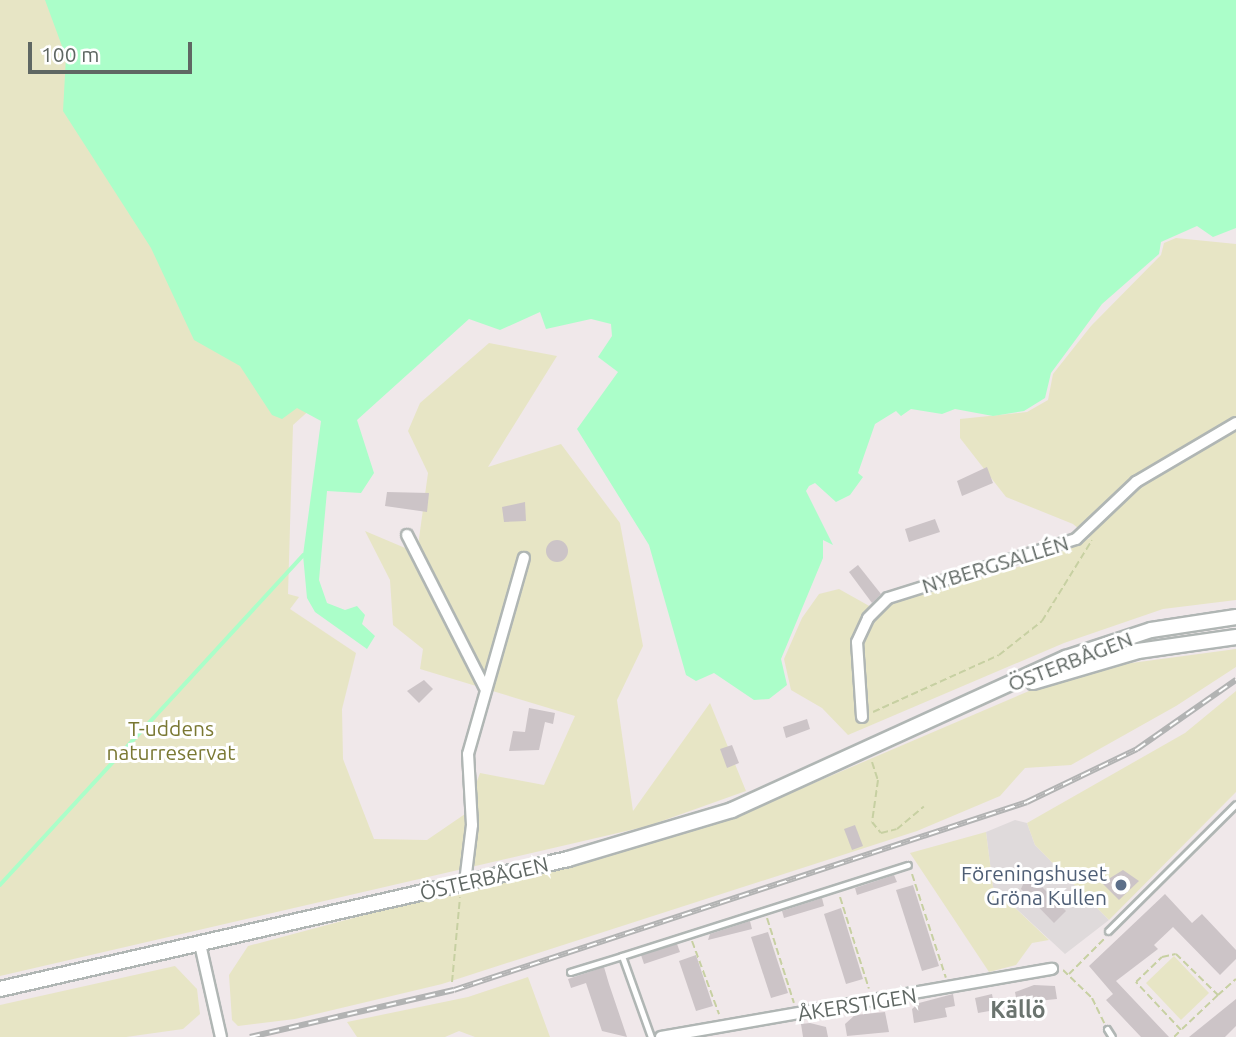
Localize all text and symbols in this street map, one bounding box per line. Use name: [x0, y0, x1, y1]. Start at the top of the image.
scale bar: [32, 28, 196, 72]
text: 100 m: [41, 42, 99, 66]
street label: NYBERGSALLÉN: [919, 530, 1071, 598]
street label: ÖSTERBÅGEN: [1004, 626, 1136, 696]
park label: T-uddens naturreservat: [107, 715, 235, 765]
street label: ÖSTERBÅGEN: [417, 851, 551, 905]
place label: Föreningshuset Gröna Kullen: [961, 860, 1107, 910]
marker: Föreningshuset Gröna Kullen: [1113, 877, 1129, 893]
street label: ÅKERSTIGEN: [796, 982, 918, 1026]
district label: Källö: [990, 996, 1046, 1024]

